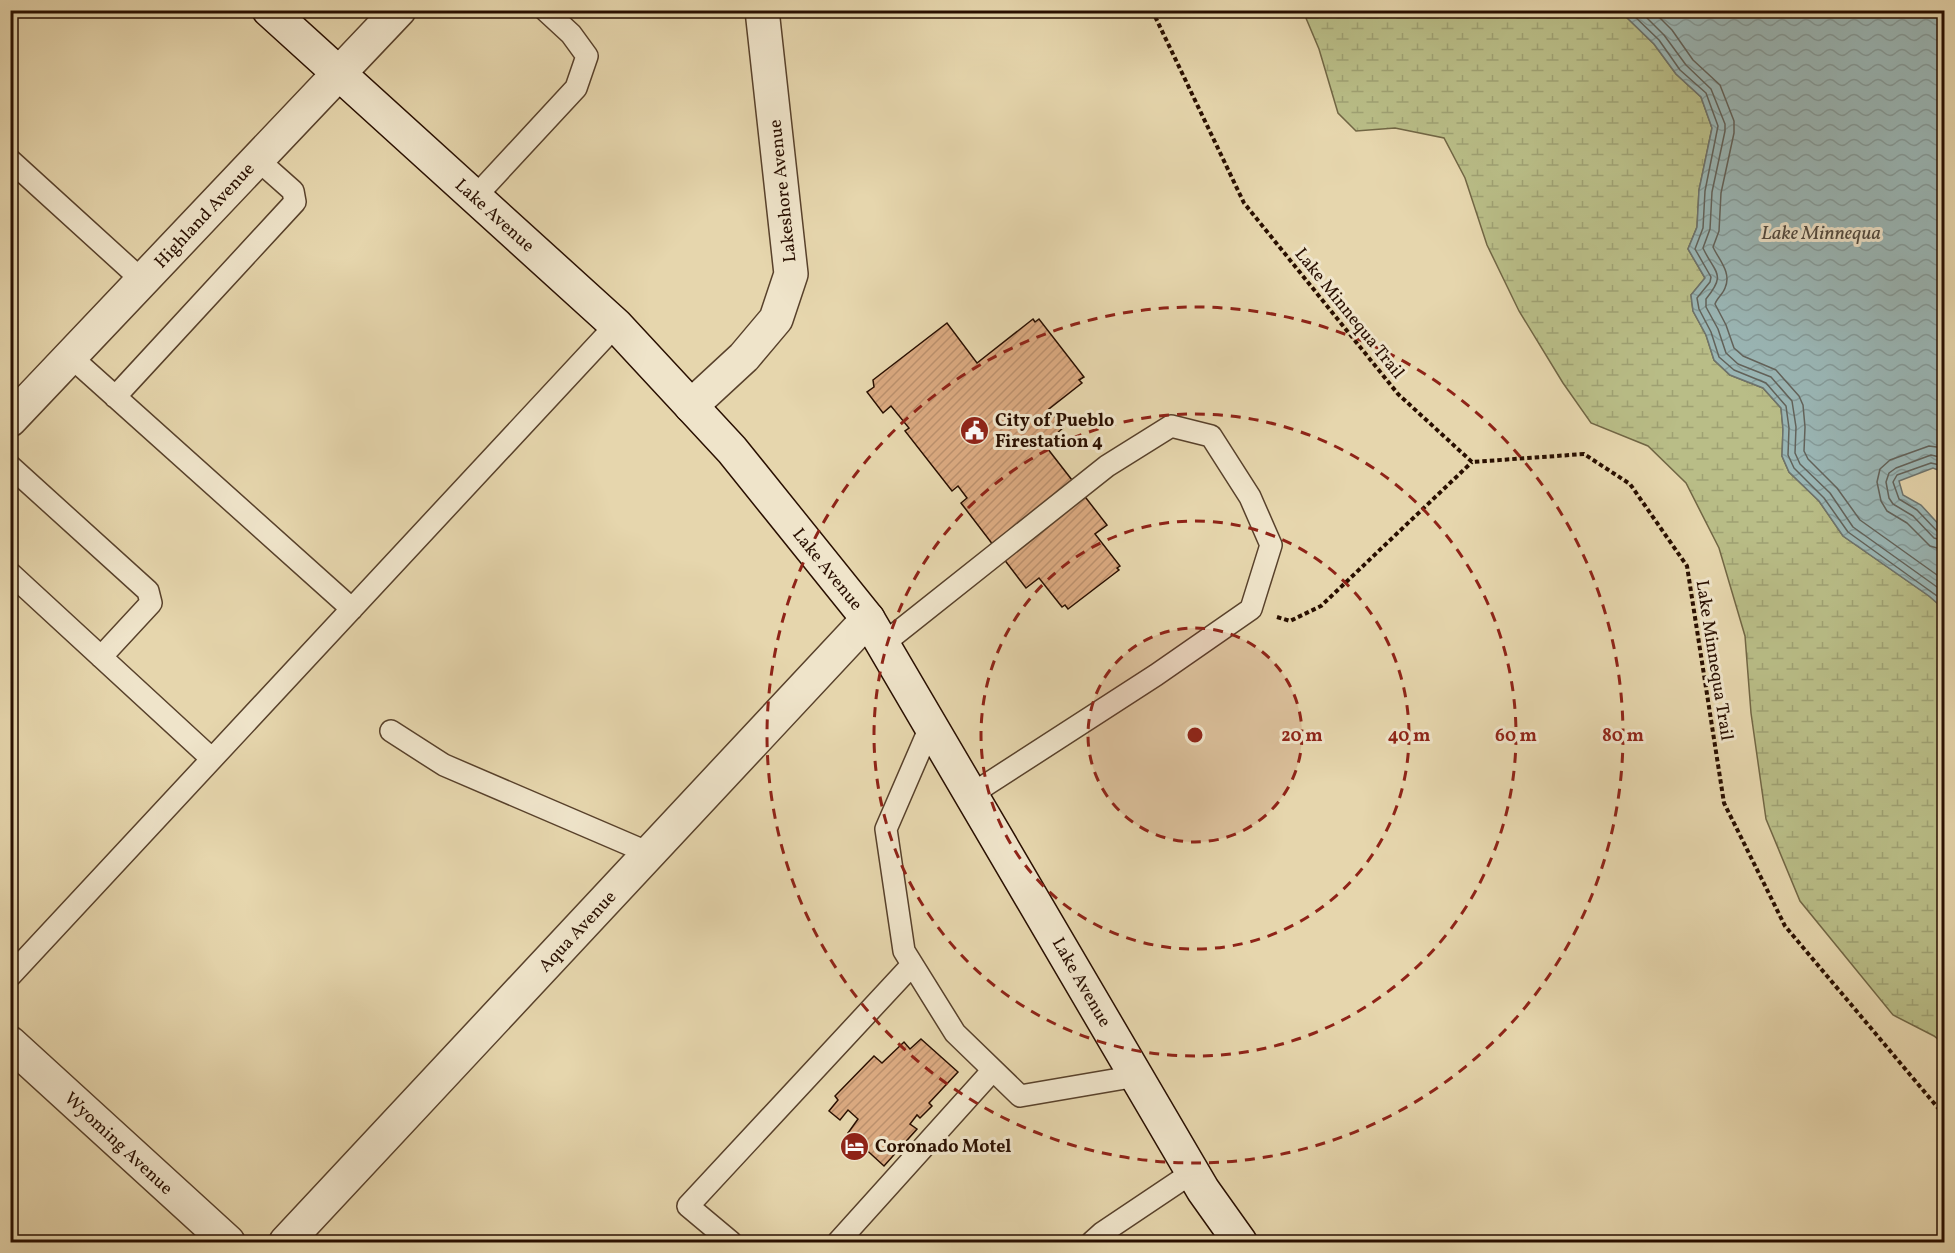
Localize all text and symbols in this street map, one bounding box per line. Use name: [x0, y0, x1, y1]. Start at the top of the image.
street label: Lakeshore Avenue: [764, 118, 803, 264]
street label: Highland Avenue: [149, 158, 261, 275]
street label: Lake Avenue: [449, 174, 539, 259]
water label: Lake Minnequa: [1761, 220, 1881, 248]
street label: Lake Minnequa Trail: [1288, 243, 1410, 385]
place label: City of Pueblo Firestation 4: [995, 409, 1114, 455]
public building icon: City of Pueblo Firestation 4: [958, 414, 990, 446]
street label: Lake Avenue: [786, 523, 868, 617]
street label: Lake Minnequa Trail: [1688, 578, 1739, 742]
text: 20 m: [1281, 724, 1323, 749]
text: 40 m: [1388, 724, 1430, 749]
text: 60 m: [1495, 724, 1537, 749]
text: 80 m: [1602, 724, 1644, 749]
centre of rings: [1185, 725, 1205, 745]
street label: Aqua Avenue: [534, 886, 623, 978]
street label: Lake Avenue: [1045, 933, 1116, 1032]
street label: Wyoming Avenue: [58, 1087, 178, 1201]
hotel icon: Coronado Motel: [838, 1130, 870, 1162]
place label: Coronado Motel: [875, 1135, 1011, 1160]

